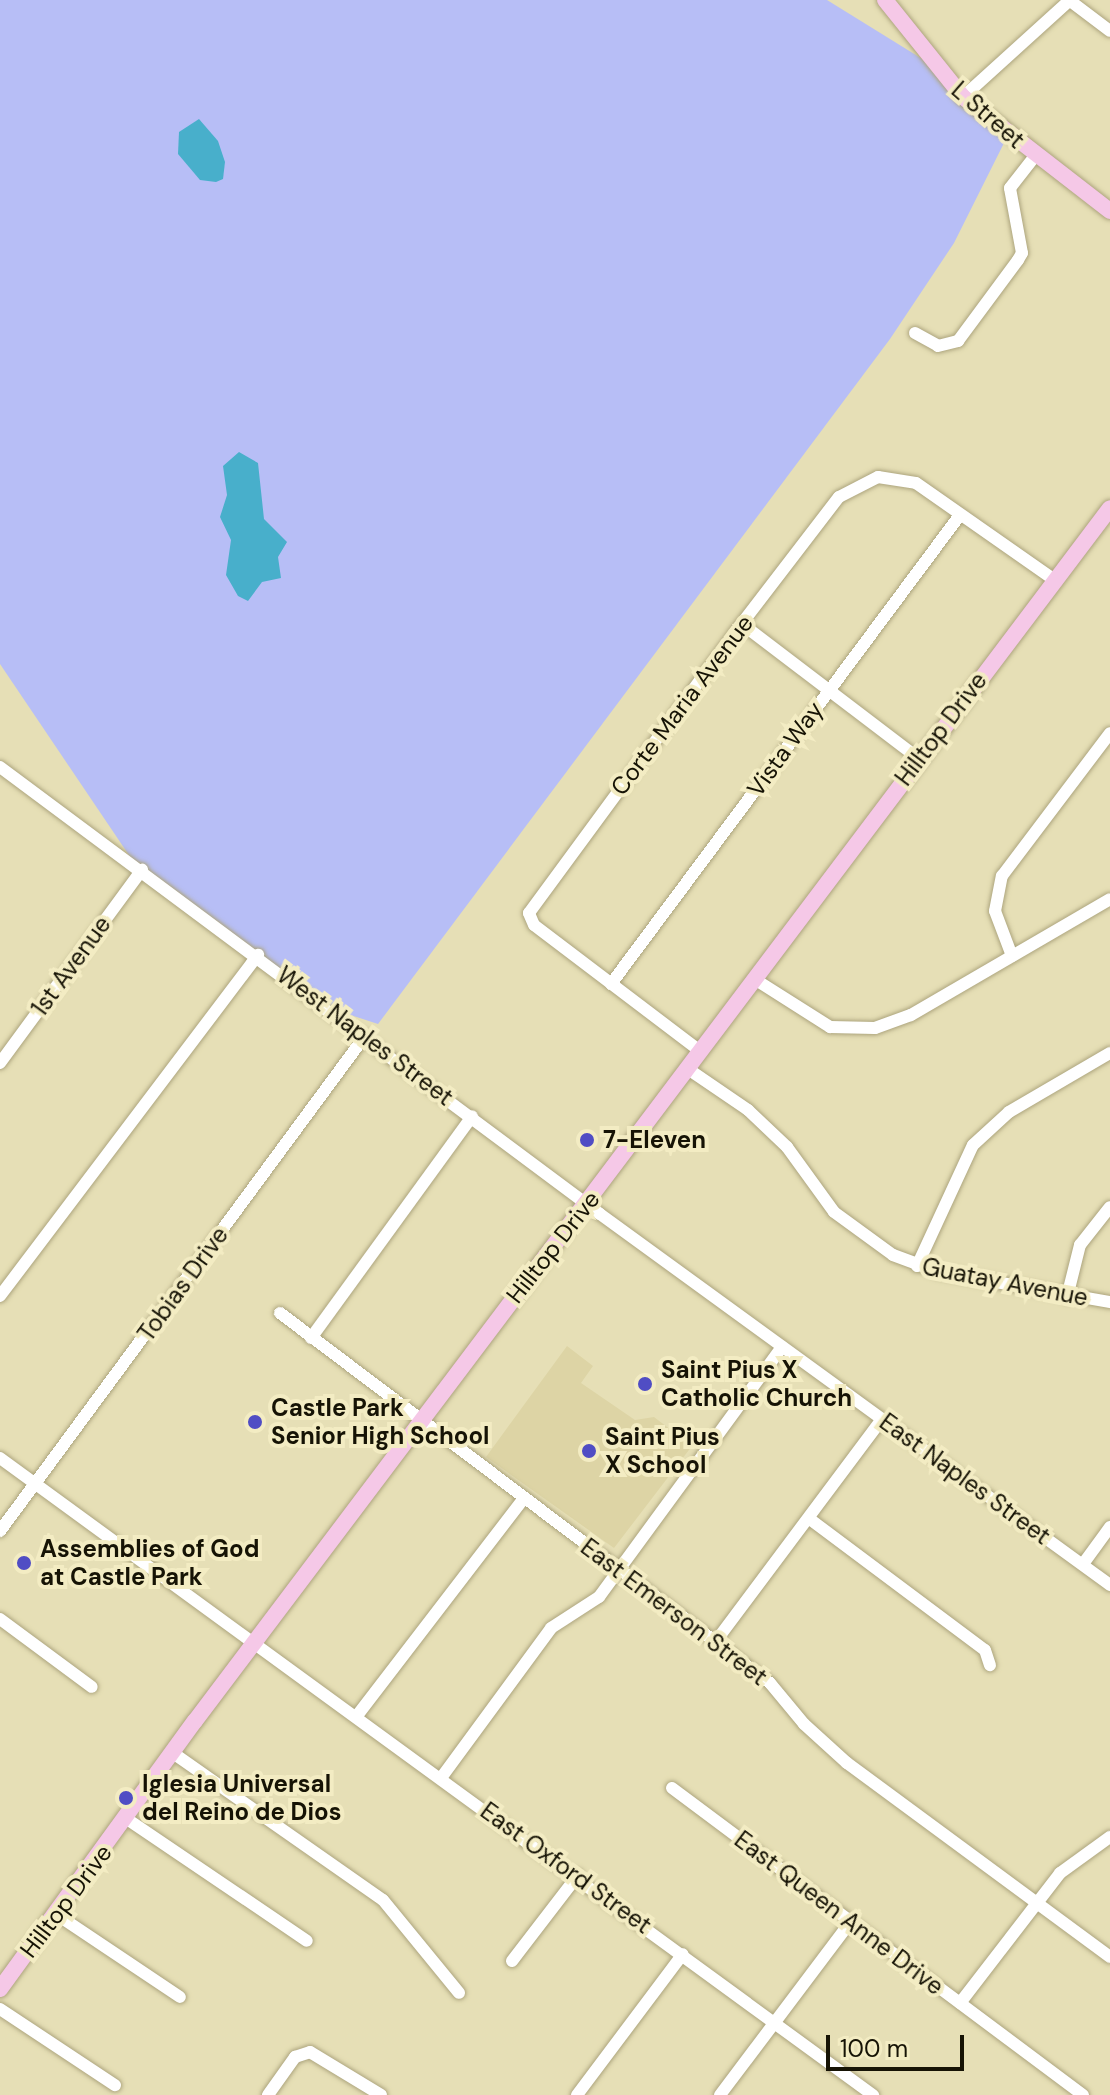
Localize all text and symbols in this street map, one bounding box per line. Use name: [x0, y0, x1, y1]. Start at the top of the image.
street label: L Street: [946, 76, 1030, 154]
street label: Corte Maria Avenue: [605, 609, 759, 801]
street label: Hilltop Drive: [889, 667, 993, 791]
street label: Vista Way: [741, 696, 829, 802]
street label: 1st Avenue: [25, 910, 117, 1022]
street label: West Naples Street: [271, 960, 459, 1112]
place label: 7-Eleven: [603, 1126, 706, 1154]
marker: 7-Eleven: [578, 1131, 596, 1149]
street label: Hilltop Drive: [500, 1185, 606, 1309]
street label: Tobias Drive: [132, 1221, 234, 1347]
street label: Guatay Avenue: [920, 1252, 1090, 1312]
place label: Saint Pius X Catholic Church: [661, 1356, 852, 1412]
marker: Saint Pius X Catholic Church: [636, 1375, 654, 1393]
place label: Castle Park Senior High School: [271, 1394, 489, 1450]
street label: East Naples Street: [874, 1407, 1056, 1551]
marker: Castle Park Senior High School: [246, 1413, 264, 1431]
place label: Saint Pius X School: [605, 1423, 720, 1479]
marker: Saint Pius X School: [580, 1442, 598, 1460]
street label: East Emerson Street: [575, 1533, 773, 1691]
place label: Assemblies of God at Castle Park: [40, 1535, 259, 1591]
marker: Assemblies of God at Castle Park: [15, 1554, 33, 1572]
place label: Iglesia Universal del Reino de Dios: [142, 1770, 342, 1826]
marker: Iglesia Universal del Reino de Dios: [117, 1789, 135, 1807]
street label: East Oxford Street: [475, 1796, 657, 1940]
street label: East Queen Anne Drive: [729, 1825, 949, 2001]
street label: Hilltop Drive: [14, 1839, 118, 1963]
scale bar: [830, 2019, 968, 2069]
text: 100 m: [840, 2033, 908, 2064]

